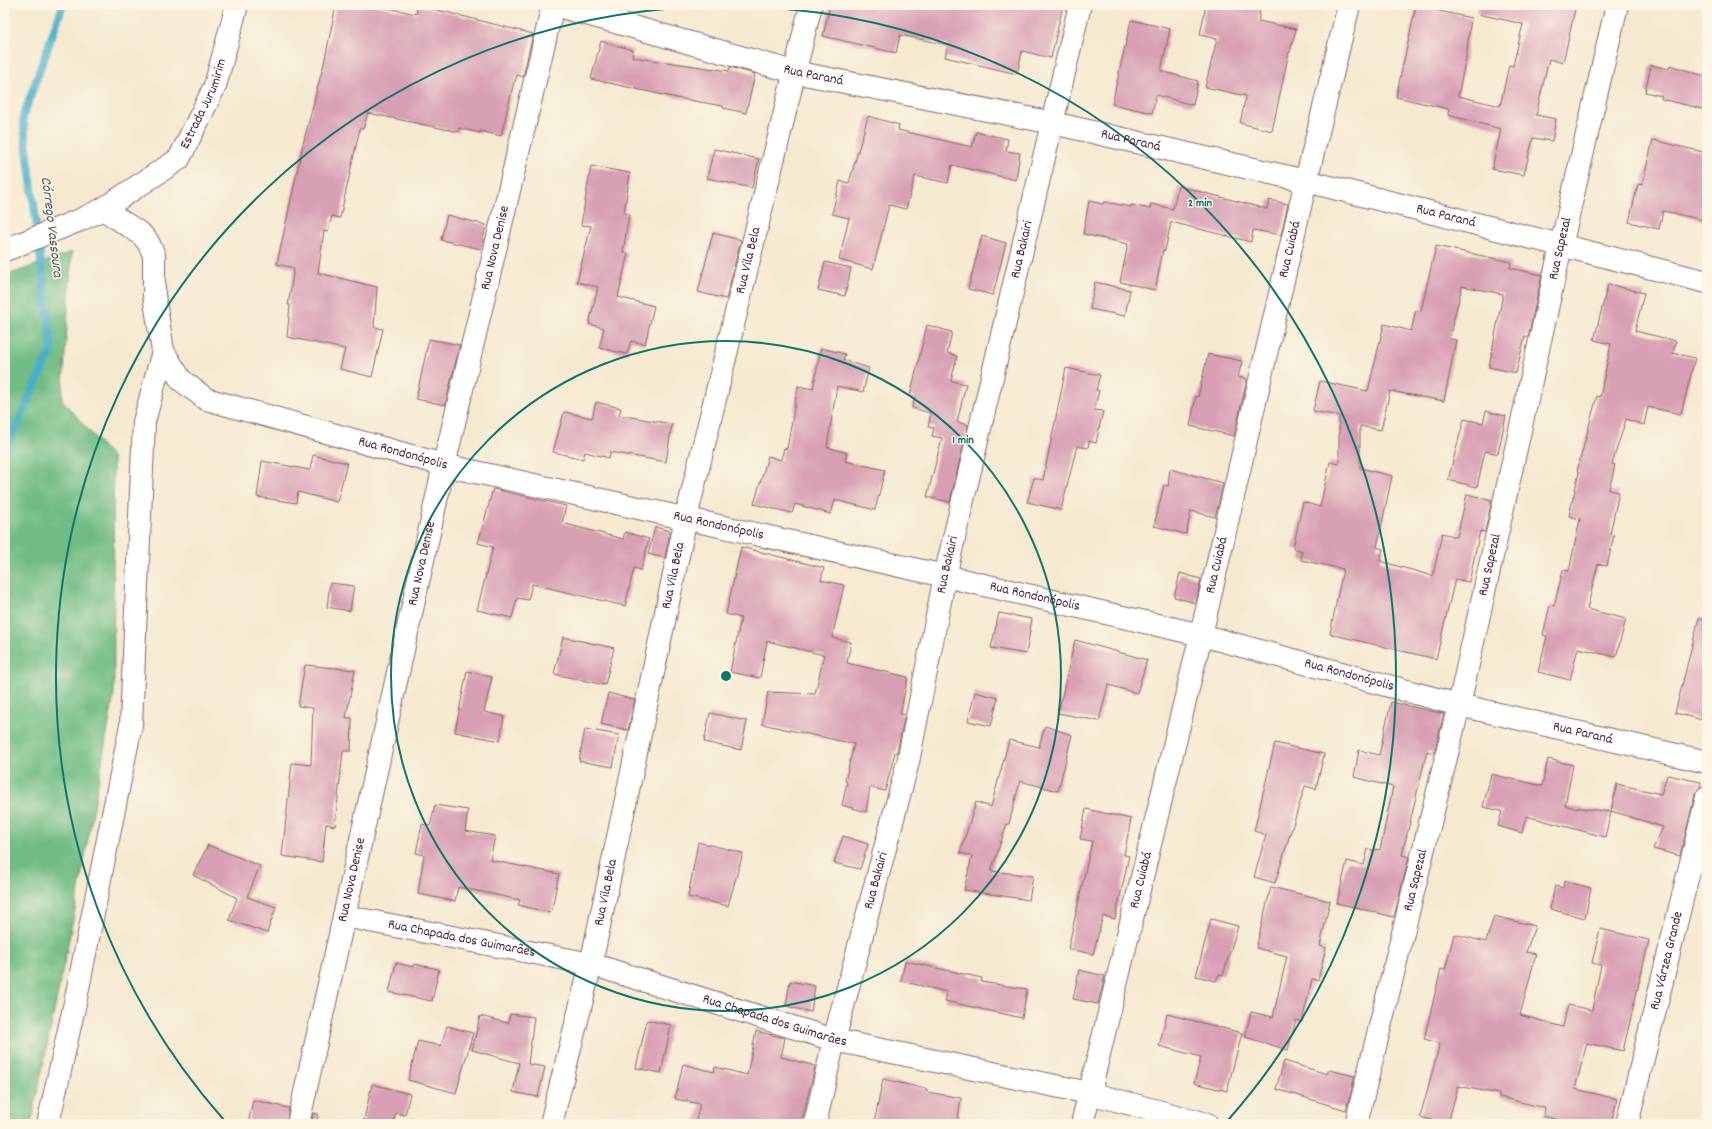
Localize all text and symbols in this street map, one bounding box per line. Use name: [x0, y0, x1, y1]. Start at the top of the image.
street label: Estrada Jurumirim: [175, 56, 232, 153]
street label: Rua Paraná: [781, 60, 845, 92]
street label: Rua Paraná: [1099, 124, 1163, 157]
water label: Córrego Vassoura: [34, 175, 68, 279]
text: 2 min: [1188, 195, 1212, 212]
street label: Rua Paraná: [1414, 199, 1478, 233]
street label: Rua Nova Denise: [476, 204, 515, 292]
street label: Rua Sapezal: [1544, 215, 1577, 282]
street label: Rua Bakairi: [1006, 218, 1039, 280]
street label: Rua Cuiabá: [1274, 219, 1306, 280]
street label: Rua Vila Bela: [731, 225, 767, 296]
street label: Rua Rondonópolis: [356, 432, 450, 476]
text: 1 min: [952, 432, 974, 449]
street label: Rua Rondonópolis: [671, 506, 766, 546]
street label: Rua Nova Denise: [403, 519, 441, 608]
street label: Rua Sapezal: [1474, 531, 1507, 598]
street label: Rua Bakairi: [932, 534, 964, 595]
street label: Rua Cuiabá: [1201, 535, 1233, 596]
street label: Rua Vila Bela: [657, 540, 691, 611]
street label: Rua Rondonópolis: [988, 577, 1082, 617]
street label: Rua Rondonópolis: [1302, 653, 1396, 697]
centre of rings: [719, 669, 733, 683]
street label: Rua Paraná: [1551, 717, 1615, 750]
street label: Rua Nova Denise: [333, 836, 371, 924]
street label: Rua Sapezal: [1399, 846, 1433, 913]
street label: Rua Bakairi: [859, 849, 894, 912]
street label: Rua Cuiabá: [1125, 850, 1158, 911]
street label: Rua Vila Bela: [589, 857, 623, 928]
street label: Rua Várzea Grande: [1645, 909, 1689, 1012]
street label: Rua Chapada dos Guimarães: [386, 915, 537, 963]
street label: Rua Chapada dos Guimarães: [700, 989, 849, 1052]

